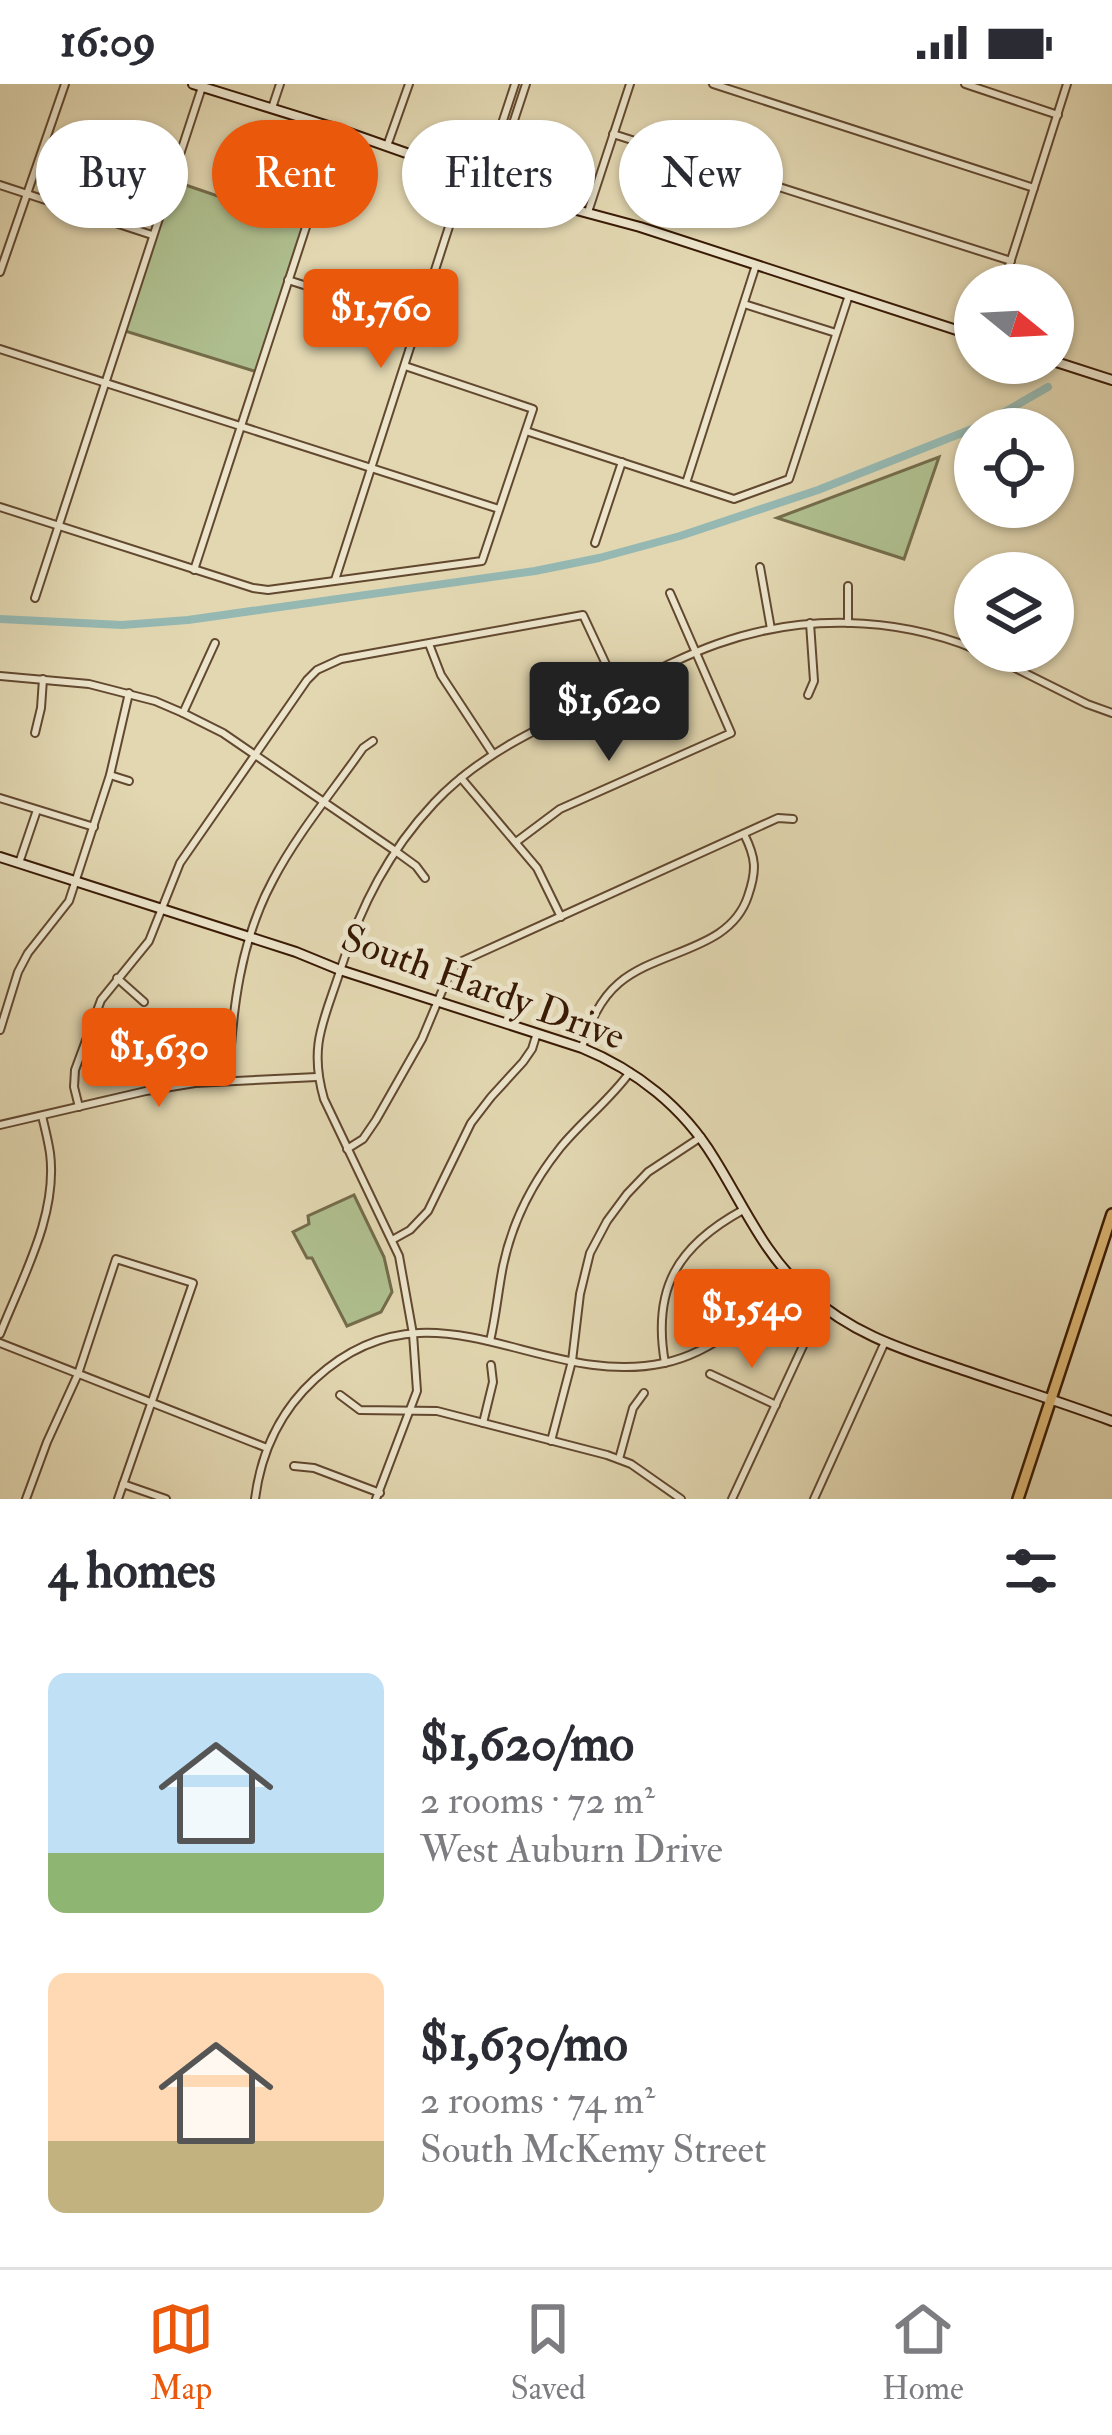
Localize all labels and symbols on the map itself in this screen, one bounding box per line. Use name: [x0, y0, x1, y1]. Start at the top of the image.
north arrow: [954, 264, 1074, 384]
pin: $1,760: [283, 269, 479, 371]
pin: $1,620: [511, 662, 707, 764]
street label: South Hardy Drive: [335, 913, 631, 1061]
pin: $1,630: [61, 1008, 257, 1110]
pin: $1,540: [654, 1269, 850, 1371]

